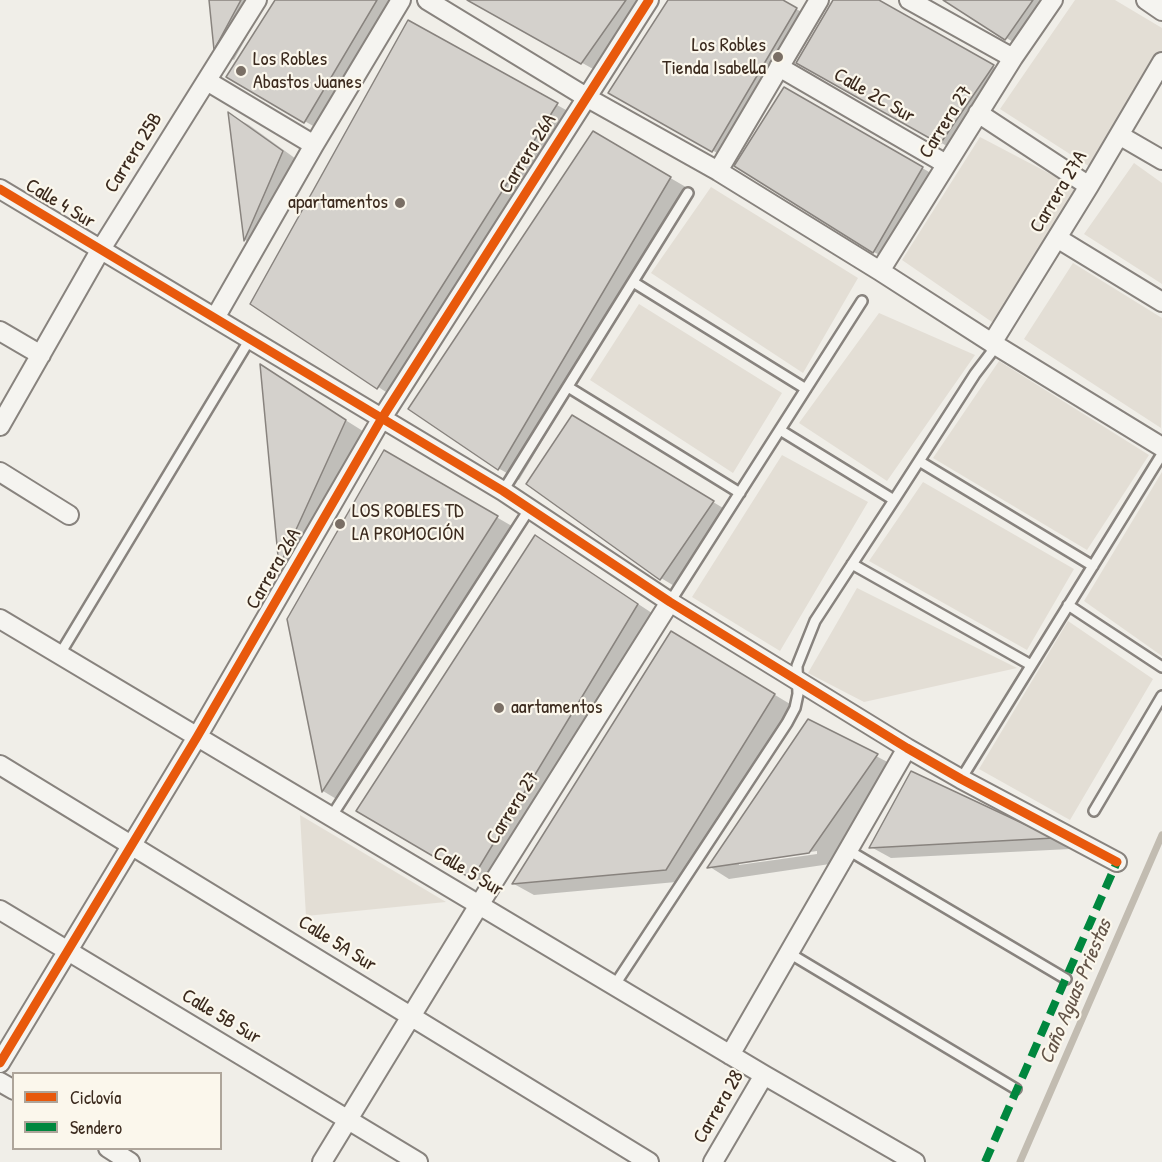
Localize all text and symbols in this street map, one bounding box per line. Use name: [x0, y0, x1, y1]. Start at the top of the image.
place label: Los Robles Tienda Isabella: [662, 34, 766, 81]
place label: Los Robles Abastos Juanes: [253, 48, 362, 95]
marker: Los Robles Tienda Isabella: [771, 50, 785, 64]
street label: Calle 2C Sur: [829, 63, 919, 129]
marker: Los Robles Abastos Juanes: [234, 64, 248, 78]
street label: Carrera 27: [914, 81, 978, 163]
street label: Carrera 25B: [100, 108, 168, 198]
street label: Carrera 26A: [494, 110, 562, 198]
street label: Carrera 27A: [1025, 147, 1093, 237]
street label: Calle 4 Sur: [21, 174, 99, 234]
place label: apartamentos: [288, 191, 388, 215]
marker: apartamentos: [393, 196, 407, 210]
place label: LOS ROBLES TD LA PROMOCIÓN: [352, 500, 464, 547]
marker: LOS ROBLES TD LA PROMOCIÓN: [333, 517, 347, 531]
street label: Carrera 26A: [241, 524, 307, 614]
place label: aartamentos: [511, 696, 602, 720]
marker: aartamentos: [492, 701, 506, 715]
street label: Carrera 27: [481, 767, 545, 849]
street label: Calle 5 Sur: [428, 842, 508, 902]
street label: Calle 5A Sur: [293, 911, 381, 977]
water label: Caño Aguas Priestas: [1034, 916, 1118, 1068]
street label: Calle 5B Sur: [177, 984, 265, 1050]
street label: Carrera 28: [689, 1066, 749, 1148]
legend: [12, 1072, 222, 1150]
text: Ciclovía: [70, 1085, 121, 1110]
text: Sendero: [70, 1115, 122, 1140]

